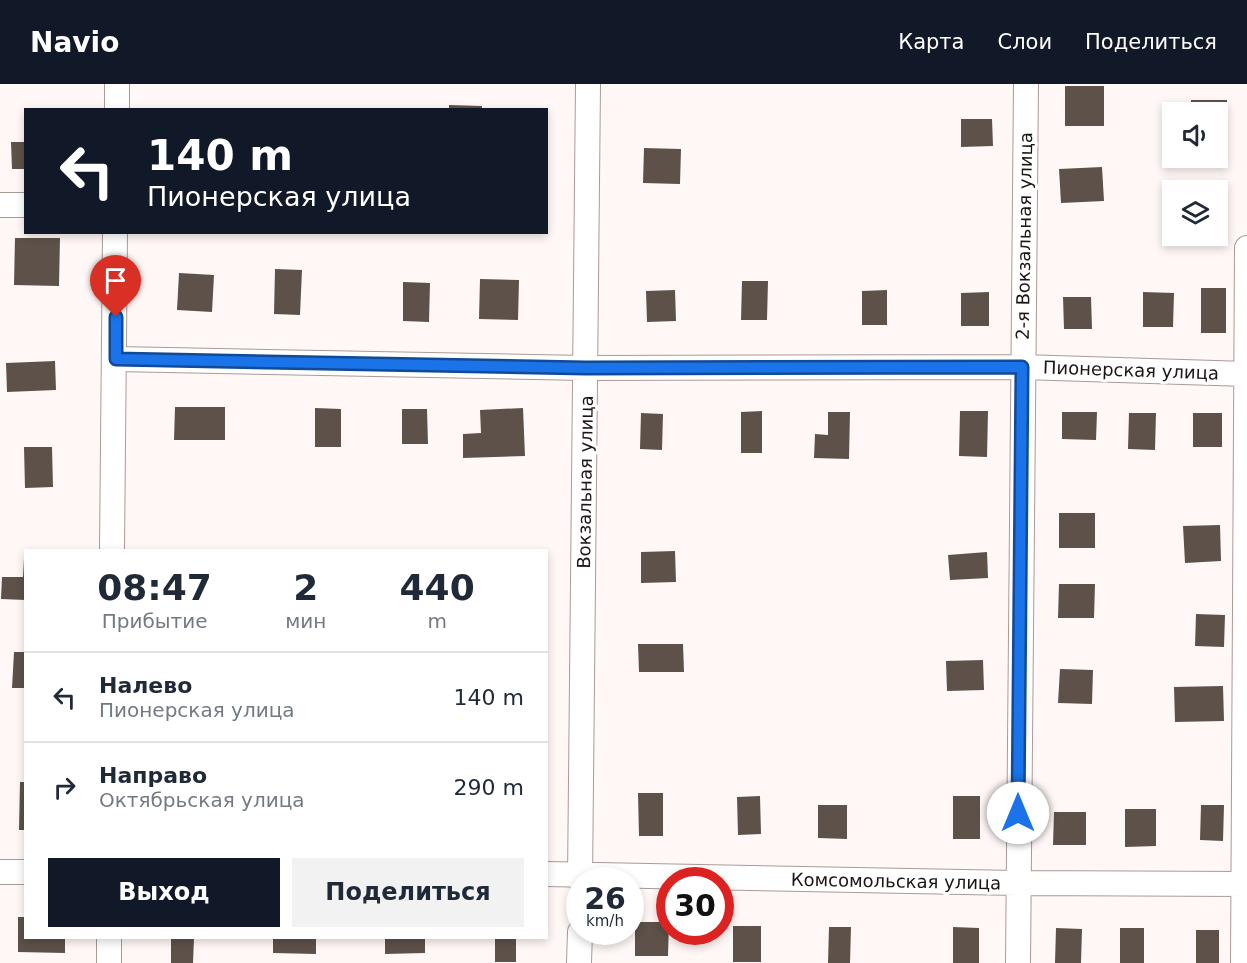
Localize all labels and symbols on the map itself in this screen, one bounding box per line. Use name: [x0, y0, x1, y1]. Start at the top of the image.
street label: 2-я Вокзальная улица: [1012, 132, 1036, 340]
pin: [90, 255, 141, 317]
street label: Пионерская улица: [1043, 356, 1219, 384]
street label: Вокзальная улица: [573, 395, 597, 569]
position arrow: [986, 781, 1050, 845]
speed limit sign: 30: [656, 867, 734, 945]
street label: Комсомольская улица: [791, 869, 1001, 893]

